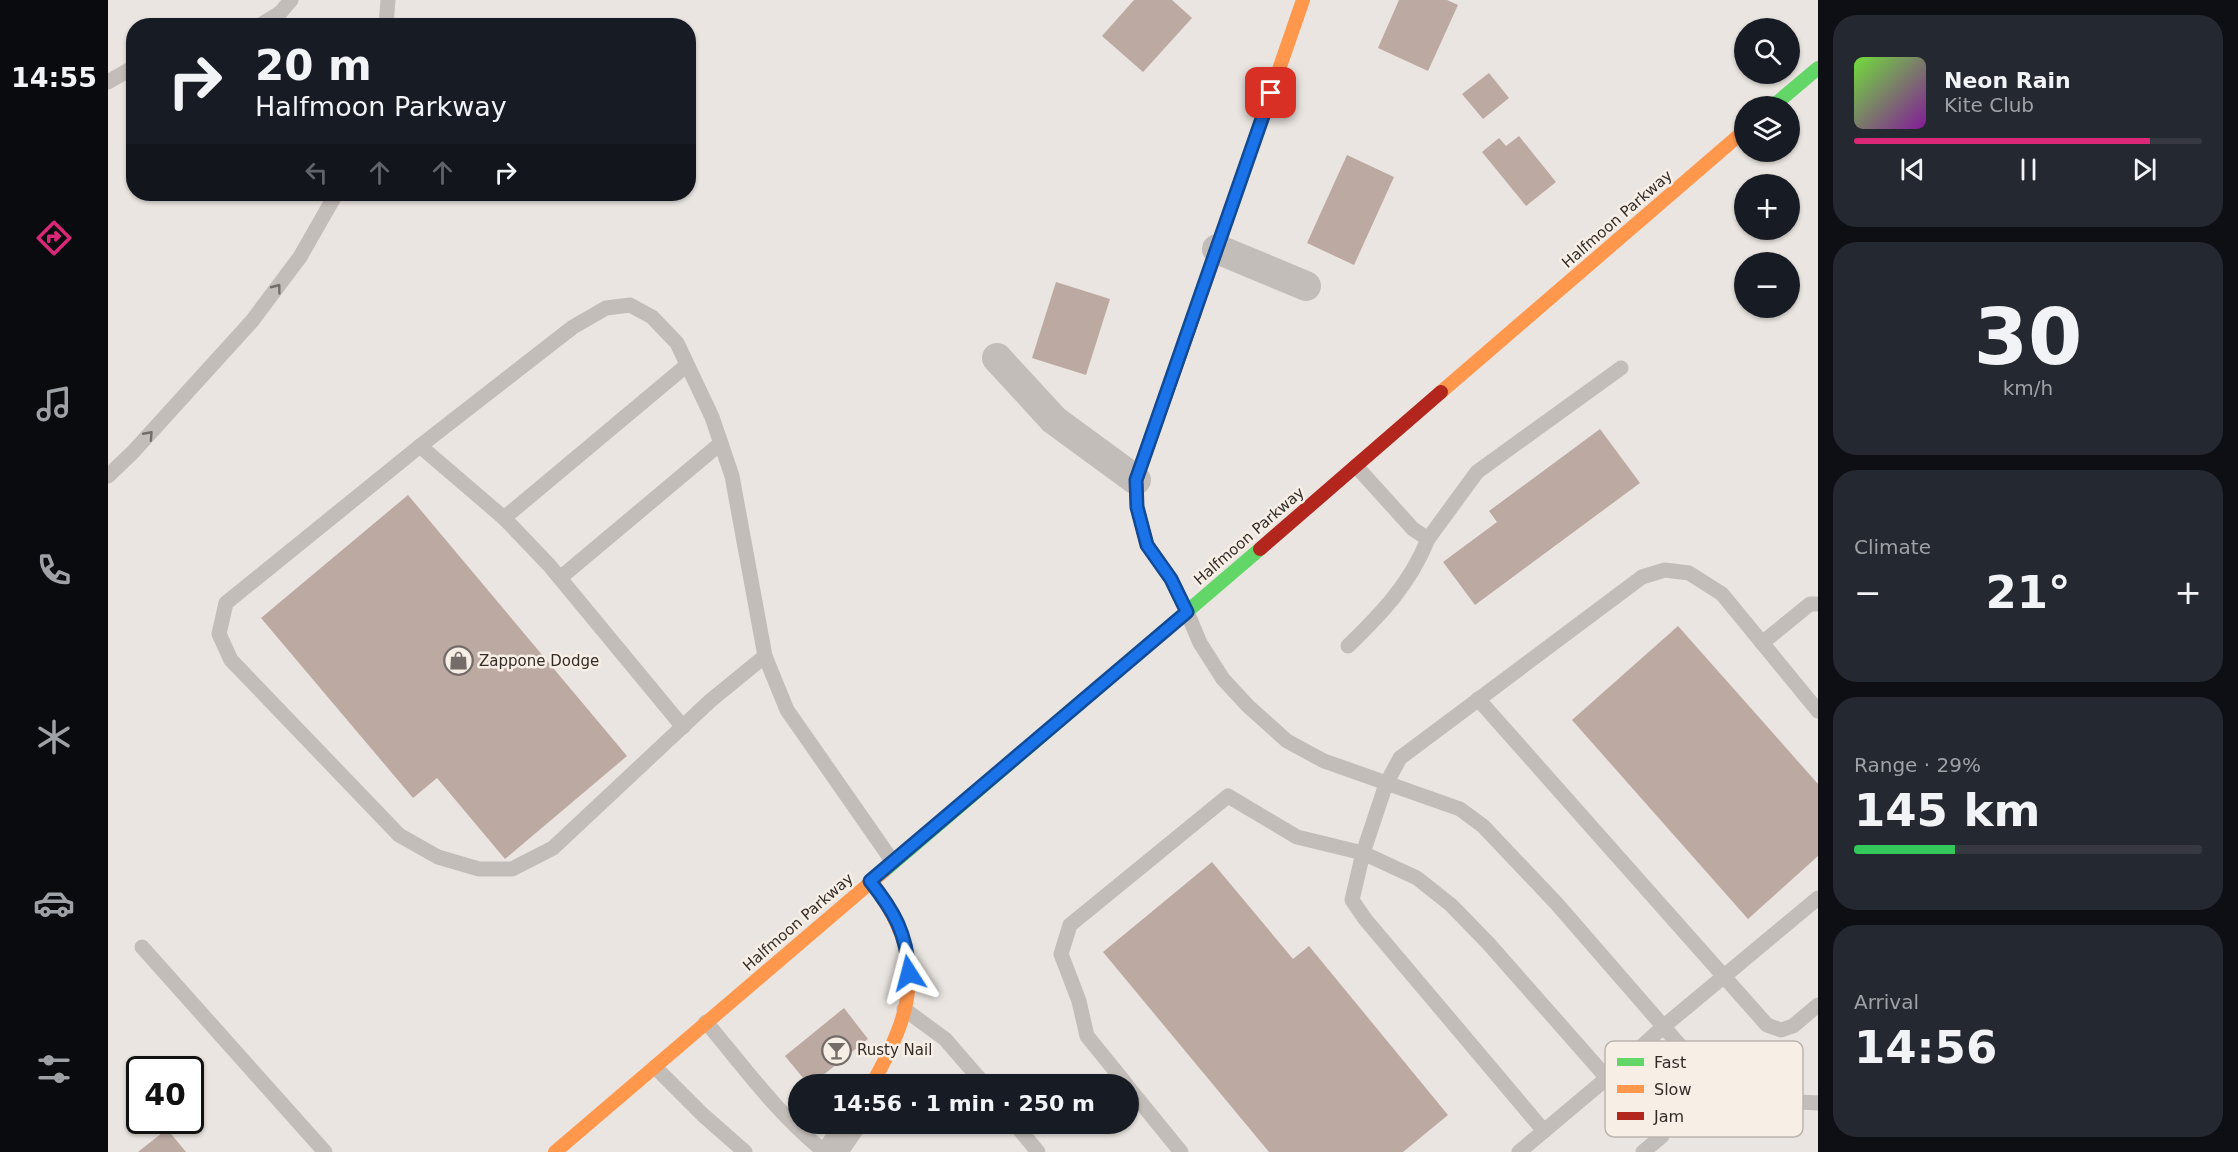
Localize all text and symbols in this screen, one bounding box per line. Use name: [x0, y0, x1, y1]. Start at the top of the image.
map controls: [1734, 18, 1800, 318]
button: search: [1734, 18, 1800, 84]
text: 20 m: [255, 41, 372, 90]
icon: right: [156, 42, 234, 120]
text: 14:55: [11, 62, 97, 93]
pin: [1245, 67, 1296, 118]
text: Neon Rain: [1944, 68, 2071, 93]
icon: arrive: [1254, 76, 1287, 109]
text: Halfmoon Parkway: [255, 91, 507, 122]
text: Kite Club: [1944, 93, 2034, 117]
button: layers: [1734, 96, 1800, 162]
icon: previous: [1896, 153, 1929, 186]
icon: pause: [2012, 153, 2045, 186]
icon: next: [2128, 153, 2161, 186]
icon: left: [300, 156, 333, 189]
icon: ahead: [363, 156, 396, 189]
icon: ahead: [426, 156, 459, 189]
icon: right: [489, 156, 522, 189]
street label: Halfmoon Parkway: [1558, 166, 1676, 272]
button: +: [1734, 174, 1800, 240]
icon: directions: [33, 217, 75, 259]
button: −: [1734, 252, 1800, 318]
one-way arrow: [270, 283, 281, 294]
text: 30: [1974, 292, 2082, 382]
text: km/h: [2003, 376, 2053, 400]
icon: music: [33, 383, 75, 425]
one-way arrow: [142, 431, 153, 442]
street label: Halfmoon Parkway: [1190, 483, 1308, 589]
text: Climate: [1854, 535, 1931, 559]
icon: phone: [33, 549, 75, 591]
text: 21°: [1985, 566, 2071, 619]
text: −: [1854, 573, 1882, 612]
text: +: [2174, 573, 2202, 612]
shop icon: Zappone Dodge: [442, 645, 474, 677]
place label: Zappone Dodge: [479, 652, 599, 670]
icon: climate: [33, 716, 75, 758]
text: Range · 29%: [1854, 753, 1981, 777]
text: 145 km: [1854, 784, 2040, 837]
street label: Halfmoon Parkway: [739, 869, 857, 975]
icon: car: [33, 882, 75, 924]
position arrow: [877, 941, 941, 1005]
text: Arrival: [1854, 990, 1919, 1014]
text: 14:56: [1854, 1021, 1997, 1074]
bar icon: Rusty Nail: [820, 1034, 852, 1066]
place label: Rusty Nail: [857, 1041, 932, 1059]
legend: [1605, 1041, 1803, 1137]
icon: filters: [33, 1048, 75, 1090]
text: Fast: [1654, 1053, 1686, 1072]
speed limit sign: 40: [126, 1056, 204, 1134]
text: Slow: [1654, 1080, 1691, 1099]
text: 14:56 · 1 min · 250 m: [832, 1091, 1095, 1116]
text: Jam: [1653, 1107, 1684, 1126]

